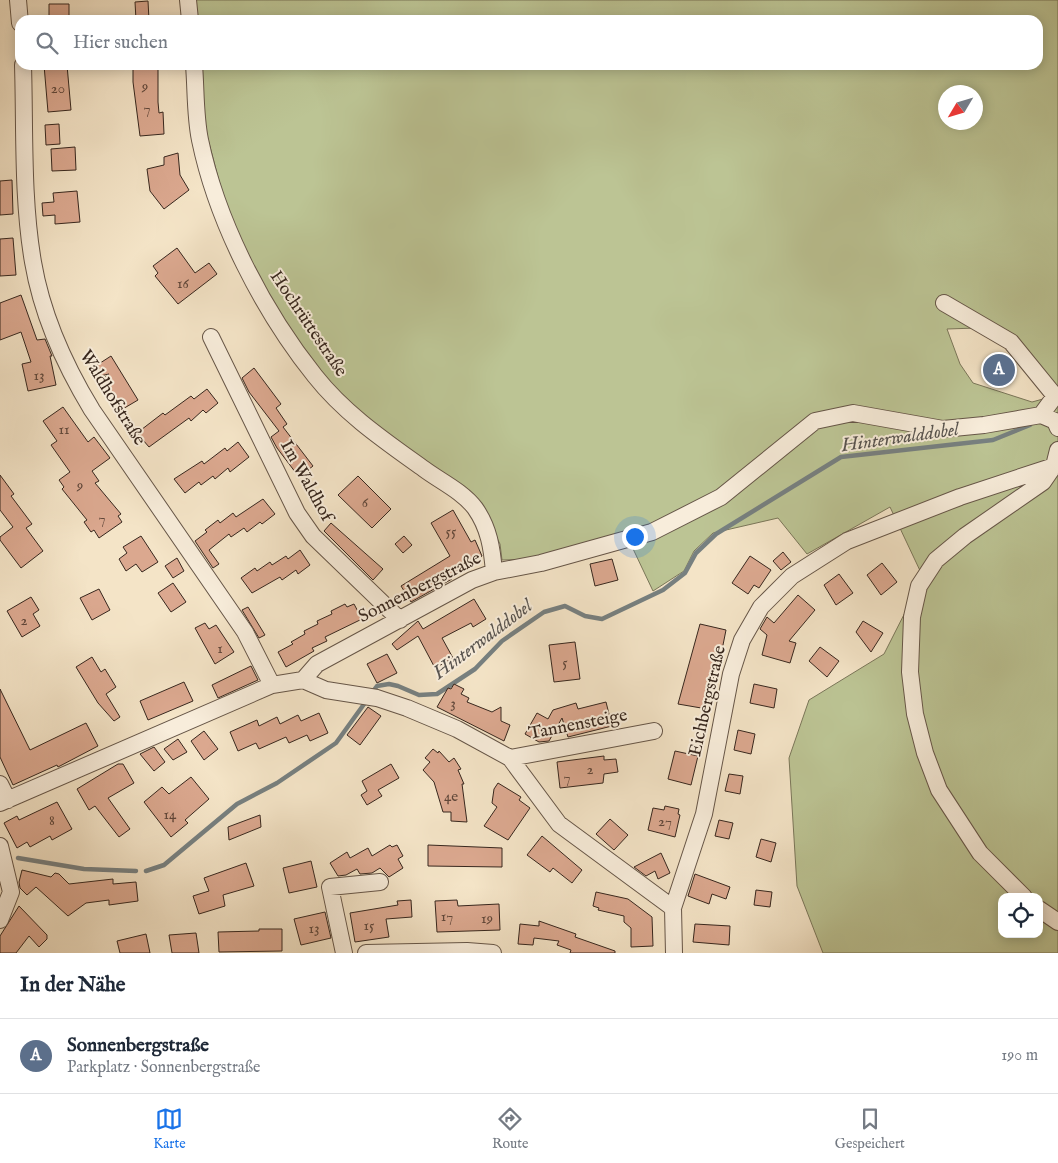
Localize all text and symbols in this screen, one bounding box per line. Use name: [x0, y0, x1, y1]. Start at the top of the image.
search box: [15, 15, 1043, 70]
icon: search: [33, 29, 61, 57]
text: Hier suchen: [73, 31, 168, 55]
house number: 9: [141, 77, 148, 96]
house number: 20: [51, 79, 65, 98]
north arrow: [938, 85, 983, 130]
house number: 7: [143, 99, 151, 118]
street label: Hochrüttestraße: [264, 267, 352, 381]
house number: 16: [177, 274, 190, 293]
street label: Waldhofstraße: [74, 346, 150, 450]
pin: A: [983, 351, 1015, 389]
house number: 13: [33, 366, 45, 385]
water label: Hinterwalddobel: [839, 418, 962, 458]
house number: 11: [58, 420, 70, 439]
street label: Im Waldhof: [274, 436, 339, 529]
house number: 9: [76, 476, 83, 495]
house number: 6: [362, 493, 369, 512]
house number: 7: [98, 509, 106, 528]
house number: 55: [446, 522, 457, 541]
your location: [622, 524, 648, 550]
street label: Sonnenbergstraße: [355, 547, 485, 629]
water label: Hinterwalddobel: [428, 594, 539, 686]
house number: 2: [20, 611, 28, 630]
house number: 1: [217, 639, 223, 658]
street label: Eichbergstraße: [684, 643, 732, 759]
house number: 5: [562, 653, 568, 672]
house number: 3: [450, 694, 456, 713]
street label: Tannensteige: [527, 704, 629, 746]
house number: 2: [586, 760, 594, 779]
house number: 7: [563, 768, 571, 787]
house number: 4e: [444, 787, 458, 806]
house number: 14: [164, 805, 177, 824]
house number: 8: [49, 811, 55, 830]
house number: 27: [658, 812, 672, 831]
map controls: [998, 893, 1043, 938]
button: locate: [998, 893, 1043, 938]
house number: 17: [441, 907, 453, 926]
house number: 19: [481, 909, 493, 928]
house number: 15: [363, 916, 375, 935]
house number: 13: [308, 919, 320, 938]
text: In der Nähe: [20, 972, 126, 999]
text: Sonnenbergstraße: [67, 1034, 209, 1058]
text: A: [31, 1046, 41, 1066]
text: 190 m: [1001, 1046, 1038, 1066]
text: Parkplatz · Sonnenbergstraße: [67, 1058, 260, 1078]
tab: Karte: [153, 1105, 186, 1153]
tab: Route: [492, 1105, 529, 1153]
tab: Gespeichert: [835, 1105, 905, 1153]

